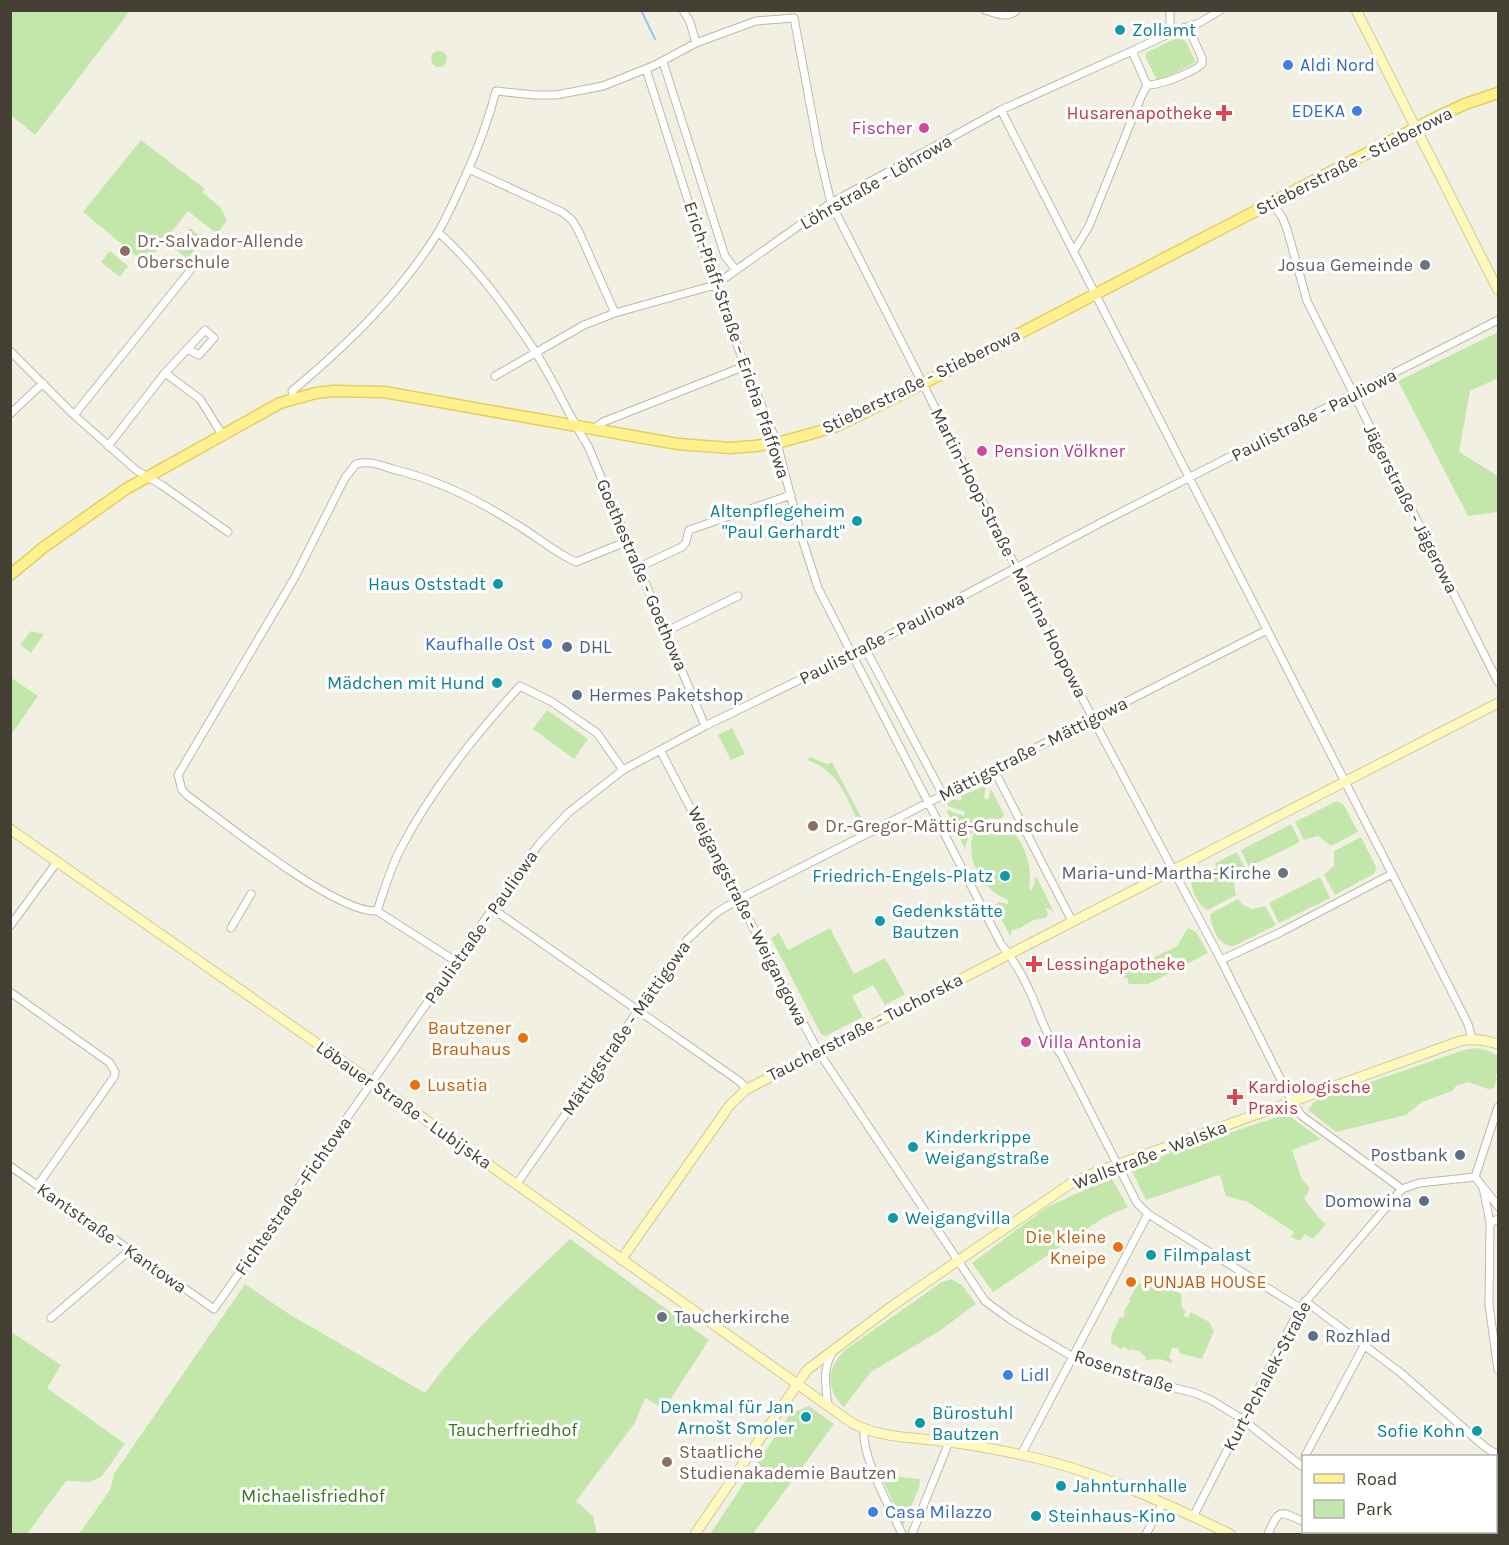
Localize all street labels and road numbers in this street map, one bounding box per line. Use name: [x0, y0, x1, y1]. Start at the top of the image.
street label: Stieberstraße - Stieberowa: [1252, 102, 1456, 220]
street label: Löhrstraße - Löhrowa: [796, 130, 956, 234]
street label: Erich-Pfaff-Straße – Ericha Pfaffowa: [679, 198, 795, 482]
street label: Stieberstraße - Stieberowa: [818, 323, 1024, 439]
street label: Paulistraße - Pauliowa: [1228, 364, 1400, 466]
street label: Martin-Hoop-Straße - Martina Hoopowa: [926, 404, 1092, 702]
street label: Jägerstraße - Jägerowa: [1359, 421, 1463, 597]
street label: Goethestraße - Goethowa: [592, 476, 692, 674]
street label: Paulistraße - Pauliowa: [796, 587, 968, 689]
street label: Mättigstraße - Mättigowa: [935, 692, 1131, 806]
street label: Weigangstraße - Weigangowa: [683, 803, 813, 1029]
street label: Paulistraße - Pauliowa: [420, 846, 542, 1008]
street label: Mättigstraße - Mättigowa: [557, 936, 695, 1120]
street label: Taucherstraße - Tuchorska: [764, 968, 966, 1086]
street label: Löbauer Straße - Lubijska: [312, 1036, 496, 1174]
street label: Fichtestraße -Fichtowa: [230, 1112, 356, 1280]
street label: Wallstraße - Walska: [1070, 1115, 1230, 1195]
street label: Kantstraße - Kantowa: [33, 1178, 191, 1298]
street label: Kurt-Pchalek-Straße: [1218, 1297, 1316, 1455]
street label: Rosenstraße: [1071, 1345, 1177, 1397]

